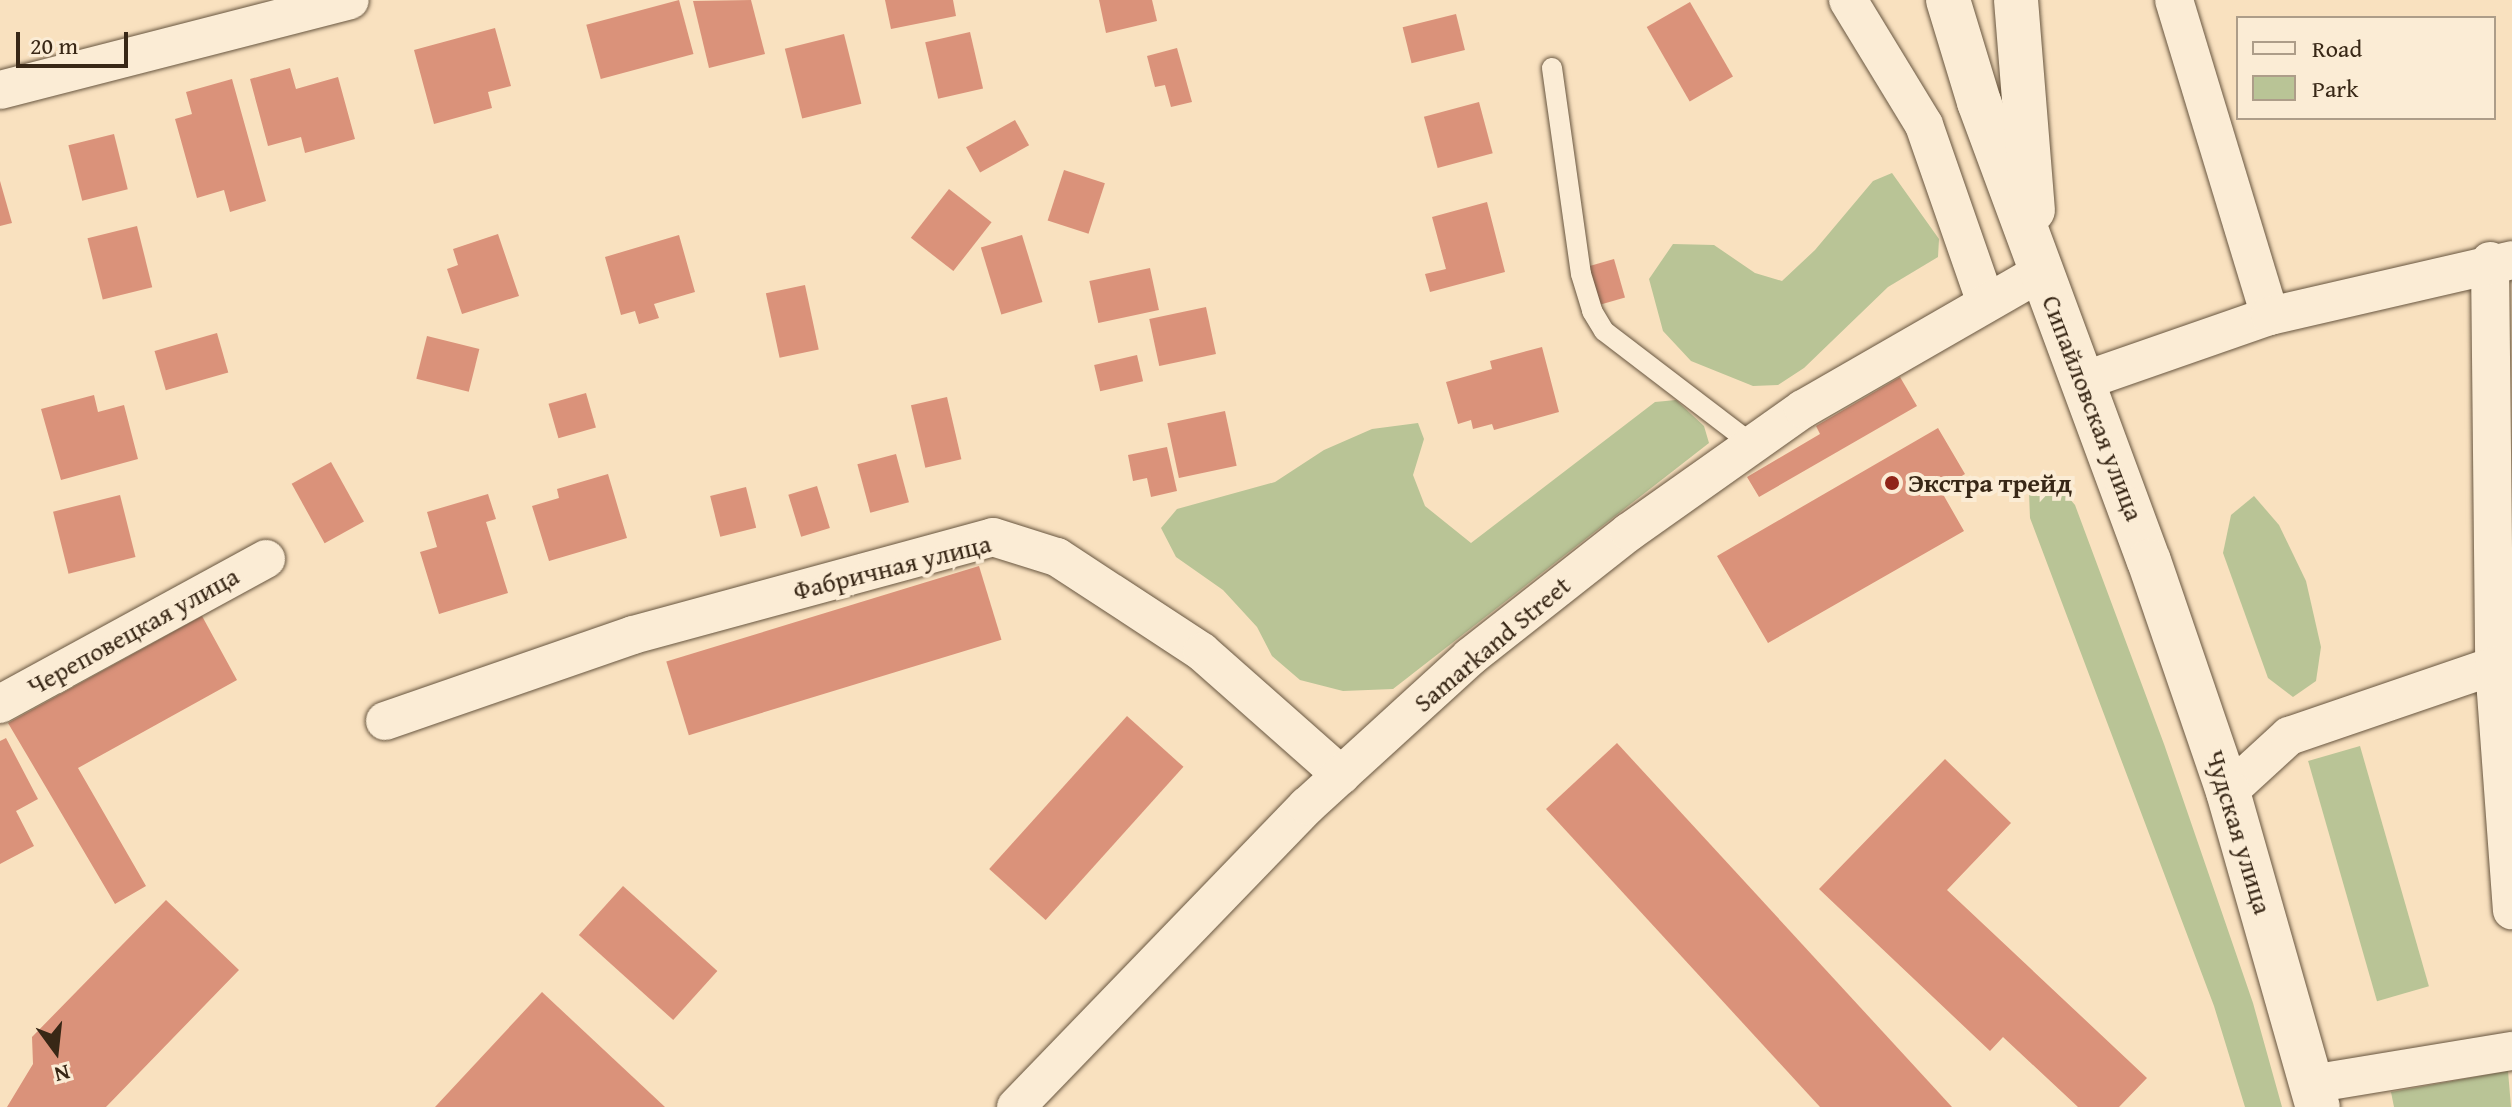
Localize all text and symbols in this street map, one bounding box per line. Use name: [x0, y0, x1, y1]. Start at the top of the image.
scale bar: [20, 16, 132, 66]
legend: [2236, 16, 2496, 120]
text: 20 m: [30, 28, 78, 63]
text: Road: [2312, 31, 2362, 66]
text: Park: [2312, 71, 2358, 106]
street label: Сипайловская улица: [2036, 291, 2150, 525]
place label: Экстра трейд: [1908, 467, 2072, 499]
marker: Экстра трейд: [1883, 474, 1901, 492]
street label: Фабричная улица: [790, 527, 994, 607]
street label: Череповецкая улица: [22, 560, 244, 702]
street label: Samarkand Street: [1407, 569, 1577, 719]
street label: Чудская улица: [2199, 746, 2279, 918]
north arrow: [16, 1011, 96, 1091]
text: N: [51, 1057, 73, 1092]

